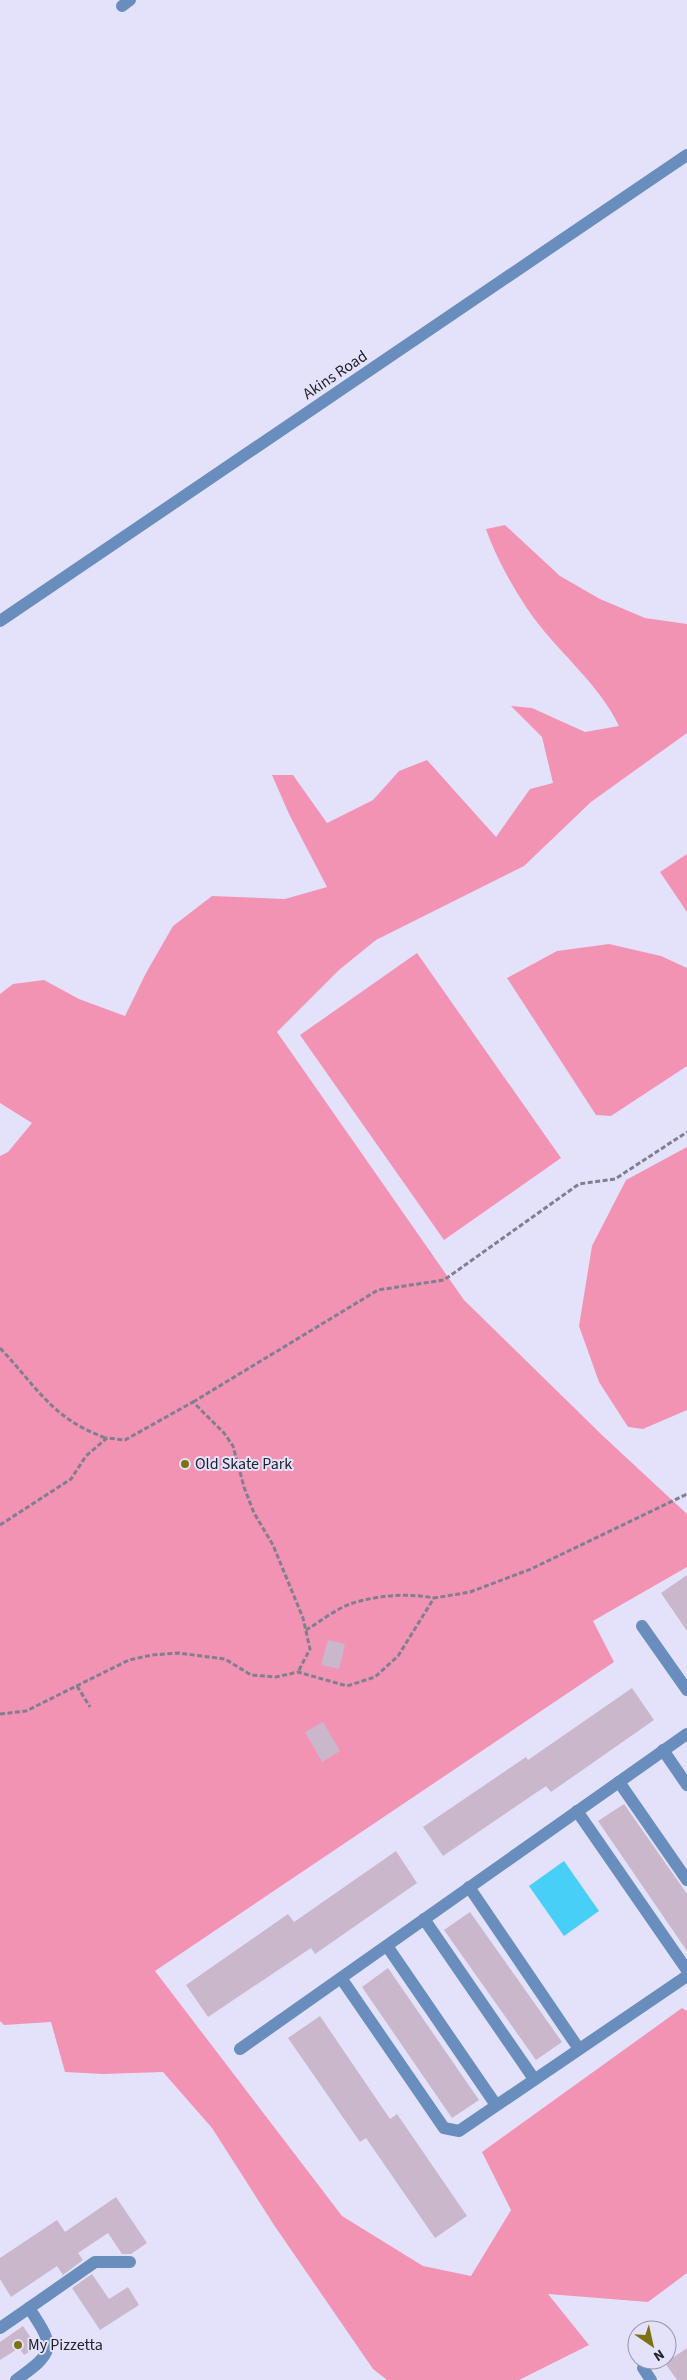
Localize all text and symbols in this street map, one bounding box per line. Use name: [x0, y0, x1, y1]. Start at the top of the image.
street label: Akins Road: [298, 345, 372, 405]
place label: Old Skate Park: [195, 1453, 292, 1475]
marker: Old Skate Park: [179, 1458, 191, 1470]
north arrow: [627, 2320, 677, 2370]
place label: My Pizzetta: [28, 2334, 103, 2356]
marker: My Pizzetta: [12, 2339, 24, 2351]
text: N: [649, 2344, 668, 2366]

